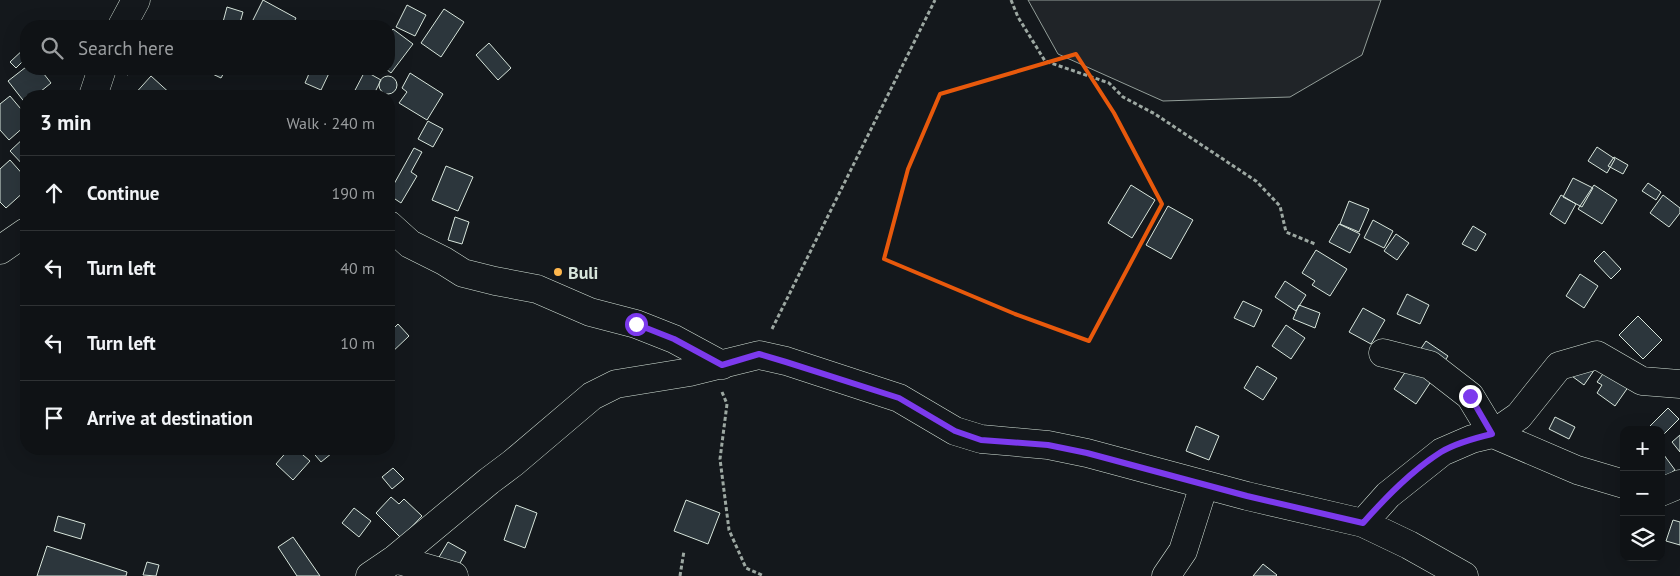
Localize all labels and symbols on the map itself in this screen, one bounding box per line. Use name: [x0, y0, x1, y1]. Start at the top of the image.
place label: Buli: [568, 261, 598, 284]
marker: Buli: [552, 266, 564, 278]
route start: [625, 313, 648, 336]
route end: [1459, 385, 1482, 408]

